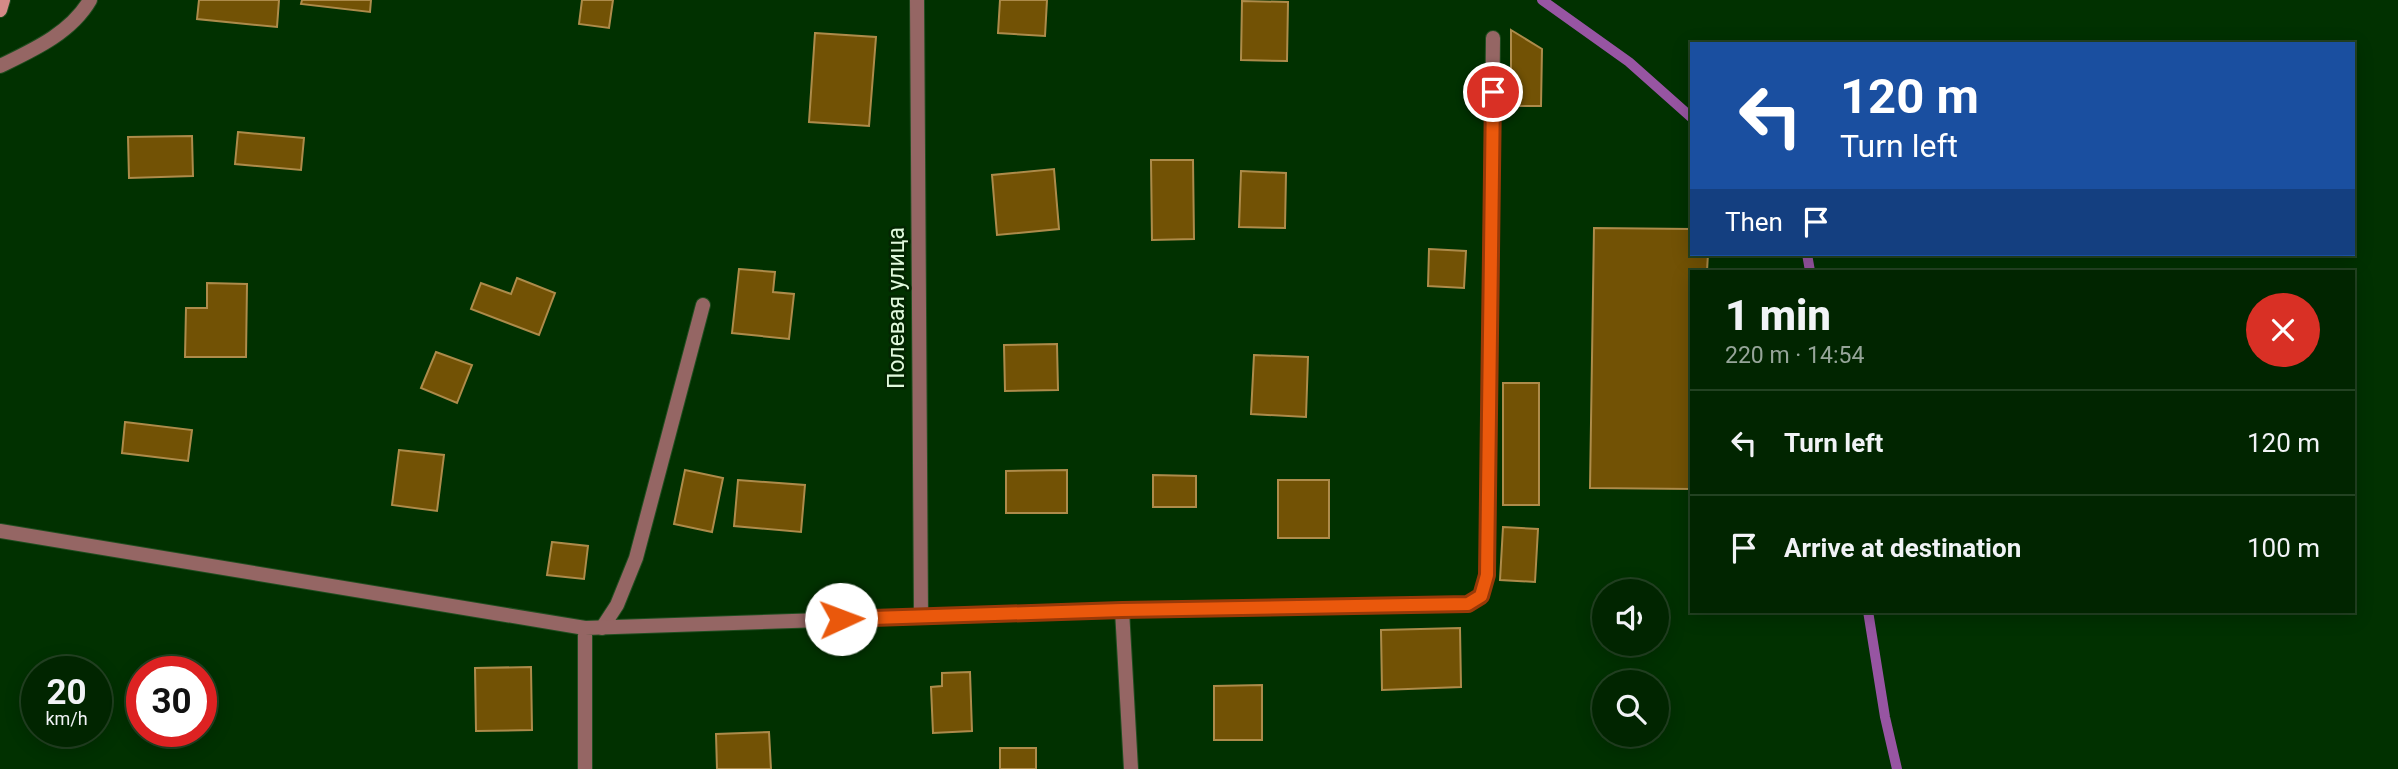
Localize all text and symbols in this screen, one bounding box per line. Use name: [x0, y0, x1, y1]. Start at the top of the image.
pin: [1463, 62, 1523, 122]
text: 120 m: [1840, 68, 1979, 125]
icon: left: [1725, 70, 1816, 161]
icon: arrive: [1474, 73, 1512, 111]
text: Turn left: [1840, 127, 1958, 165]
icon: arrive: [1797, 203, 1835, 241]
text: Then: [1725, 207, 1783, 237]
street label: Полевая улица: [883, 227, 910, 389]
text: 1 min: [1725, 291, 1831, 340]
button: close: [2246, 293, 2320, 367]
text: 220 m · 14:54: [1725, 342, 1864, 369]
icon: left: [1725, 424, 1763, 462]
text: Turn left: [1784, 428, 1883, 458]
text: 120 m: [2247, 428, 2320, 458]
icon: arrive: [1725, 529, 1763, 567]
text: Arrive at destination: [1784, 533, 2021, 563]
text: 100 m: [2247, 533, 2320, 563]
map controls: [1592, 579, 1669, 747]
button: sound: [1592, 579, 1669, 656]
position arrow: [804, 582, 878, 656]
speed limit sign: 30: [126, 656, 217, 747]
button: search: [1592, 670, 1669, 747]
text: 20: [46, 672, 87, 713]
text: km/h: [45, 708, 88, 729]

